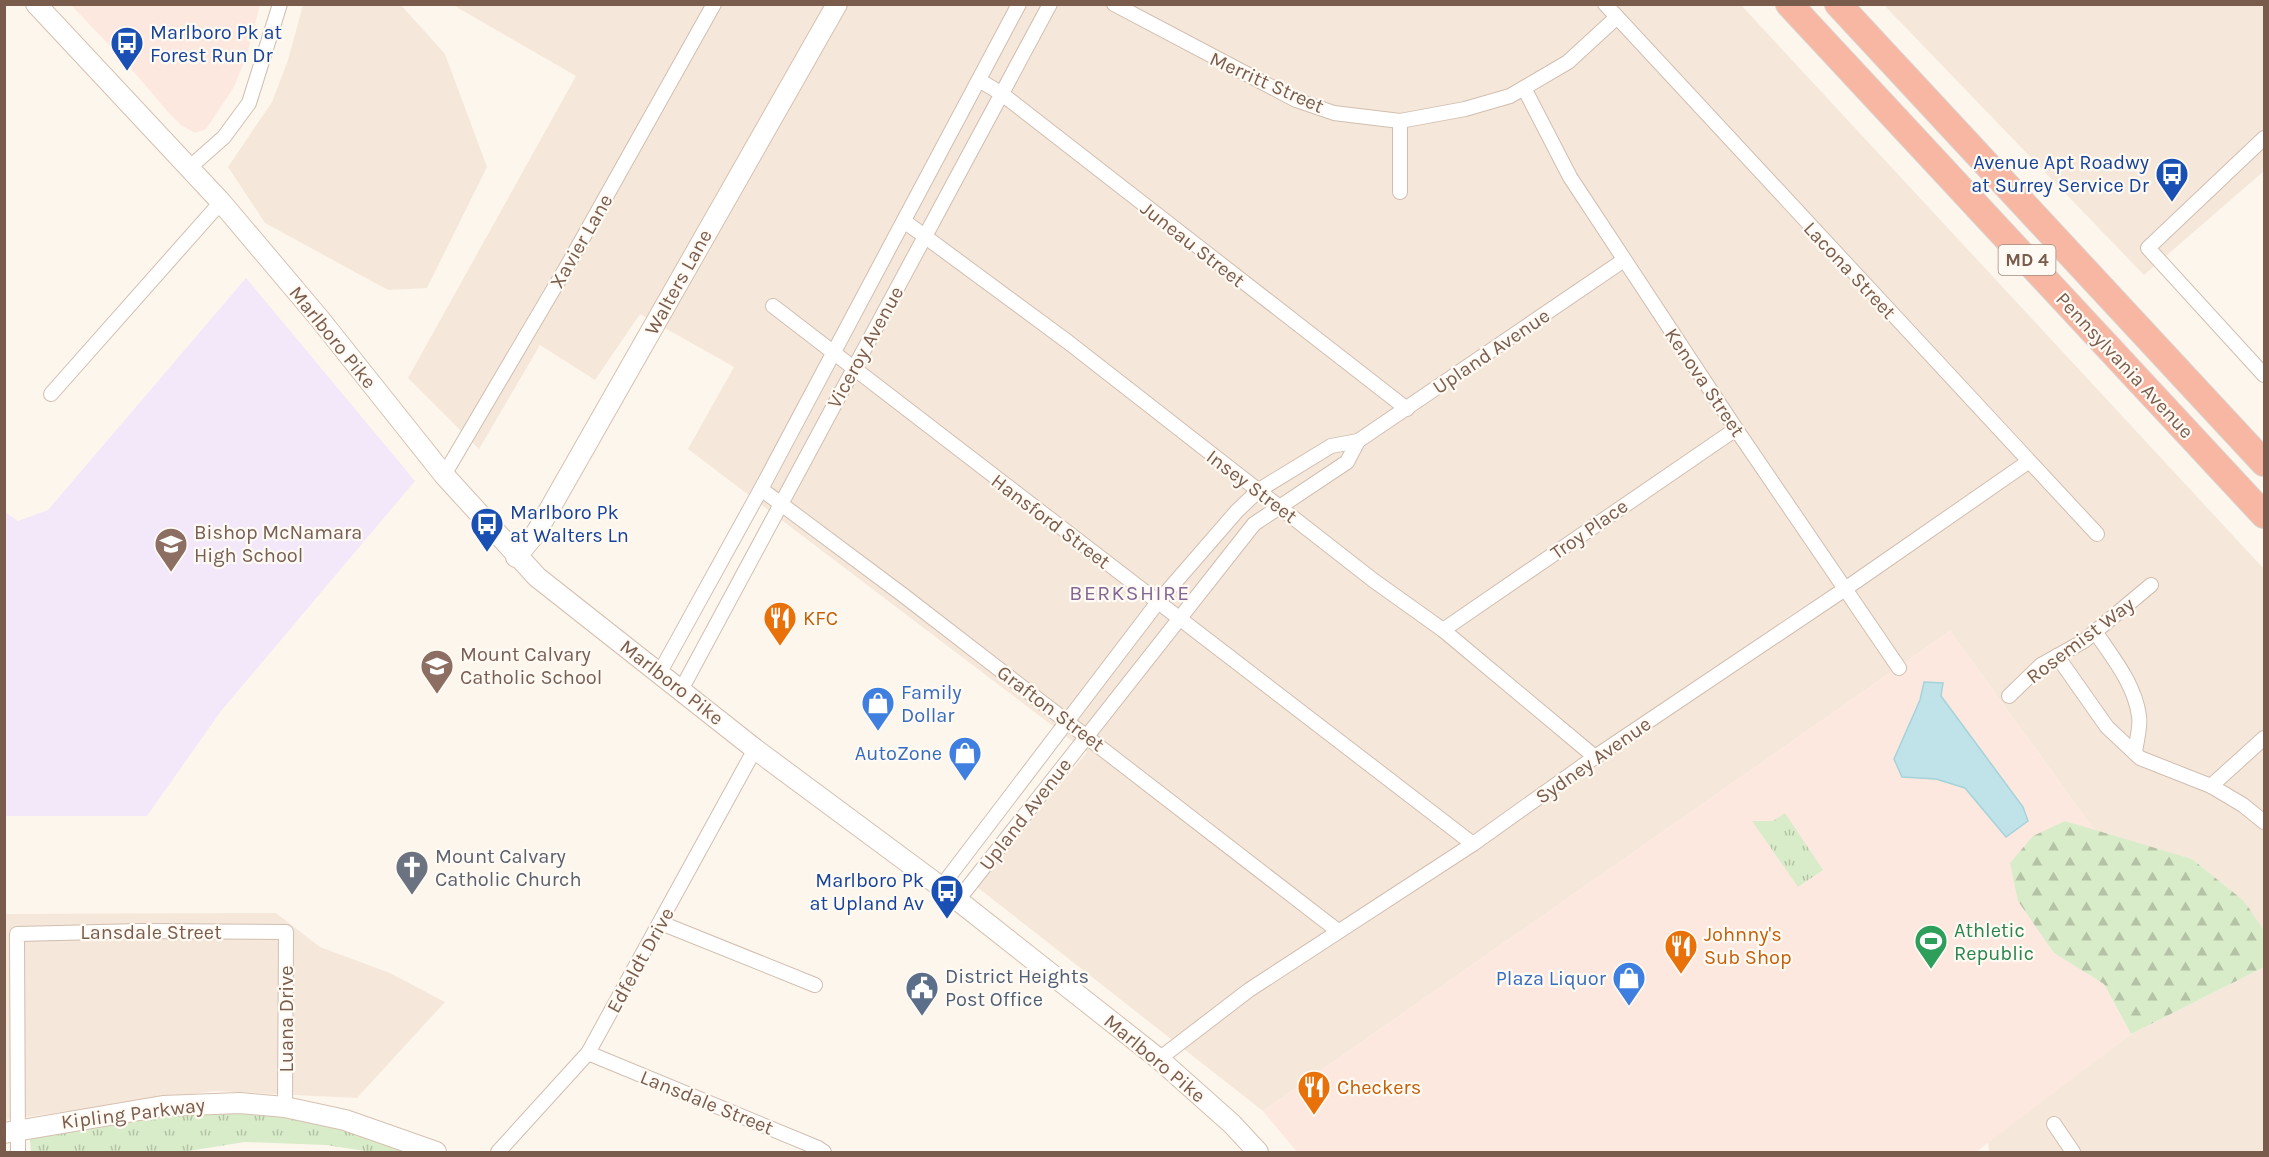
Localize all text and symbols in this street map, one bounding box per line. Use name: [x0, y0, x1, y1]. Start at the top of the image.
place label: Marlboro Pk at Forest Run Dr: [150, 21, 283, 67]
bus stop icon: Marlboro Pk at Forest Run Dr: [109, 25, 145, 72]
street label: Merritt Street: [1206, 47, 1328, 118]
place label: Avenue Apt Roadwy at Surrey Service Dr: [1971, 151, 2150, 197]
bus stop icon: Avenue Apt Roadwy at Surrey Service Dr: [2154, 156, 2190, 203]
street label: Xavier Lane: [545, 190, 618, 292]
street label: Juneau Street: [1136, 197, 1250, 292]
street label: Lacona Street: [1799, 217, 1901, 324]
street label: Walters Lane: [640, 226, 717, 339]
road number: MD 4: [1998, 245, 2056, 275]
street label: Marlboro Pike: [284, 281, 381, 393]
street label: Viceroy Avenue: [822, 282, 908, 412]
street label: Pennsylvania Avenue: [2051, 288, 2198, 443]
street label: Upland Avenue: [1429, 304, 1554, 399]
street label: Kenova Street: [1660, 324, 1750, 441]
street label: Insey Street: [1202, 445, 1302, 528]
street label: Hansford Street: [987, 469, 1115, 574]
street label: Troy Place: [1546, 494, 1632, 564]
place label: Marlboro Pk at Walters Ln: [510, 501, 629, 547]
bus stop icon: Marlboro Pk at Walters Ln: [469, 506, 505, 553]
place label: Bishop McNamara High School: [194, 521, 362, 567]
school or university icon: Bishop McNamara High School: [153, 526, 189, 573]
district label: BERKSHIRE: [1069, 581, 1191, 605]
street label: Rosemist Way: [2022, 592, 2139, 688]
restaurant icon: KFC: [762, 600, 798, 647]
place label: KFC: [803, 607, 838, 630]
street label: Marlboro Pike: [615, 635, 728, 730]
place label: Mount Calvary Catholic School: [460, 643, 602, 689]
school or university icon: Mount Calvary Catholic School: [419, 648, 455, 695]
street label: Grafton Street: [993, 661, 1109, 756]
place label: Family Dollar: [901, 681, 962, 727]
shop icon: Family Dollar: [860, 685, 896, 732]
street label: Sydney Avenue: [1531, 712, 1655, 809]
shop icon: AutoZone: [947, 735, 983, 782]
place label: AutoZone: [855, 742, 942, 765]
street label: Upland Avenue: [975, 754, 1076, 875]
place label: Mount Calvary Catholic Church: [435, 845, 581, 891]
church icon: Mount Calvary Catholic Church: [394, 849, 430, 896]
place label: Marlboro Pk at Upland Av: [810, 869, 924, 915]
bus stop icon: Marlboro Pk at Upland Av: [929, 873, 965, 920]
street label: Edfeldt Drive: [602, 904, 679, 1017]
place label: Athletic Republic: [1954, 919, 2034, 965]
street label: Lansdale Street: [80, 921, 222, 944]
place label: Johnny's Sub Shop: [1704, 923, 1792, 969]
sports icon: Athletic Republic: [1913, 923, 1949, 970]
restaurant icon: Johnny's Sub Shop: [1663, 928, 1699, 975]
shop icon: Plaza Liquor: [1611, 960, 1647, 1007]
street label: Luana Drive: [275, 965, 298, 1073]
place label: District Heights Post Office: [945, 965, 1089, 1011]
place label: Plaza Liquor: [1496, 967, 1607, 990]
public building icon: District Heights Post Office: [904, 970, 940, 1017]
street label: Marlboro Pike: [1099, 1009, 1210, 1107]
street label: Lansdale Street: [637, 1065, 777, 1140]
restaurant icon: Checkers: [1296, 1069, 1332, 1116]
place label: Checkers: [1337, 1076, 1421, 1099]
street label: Kipling Parkway: [60, 1093, 206, 1134]

